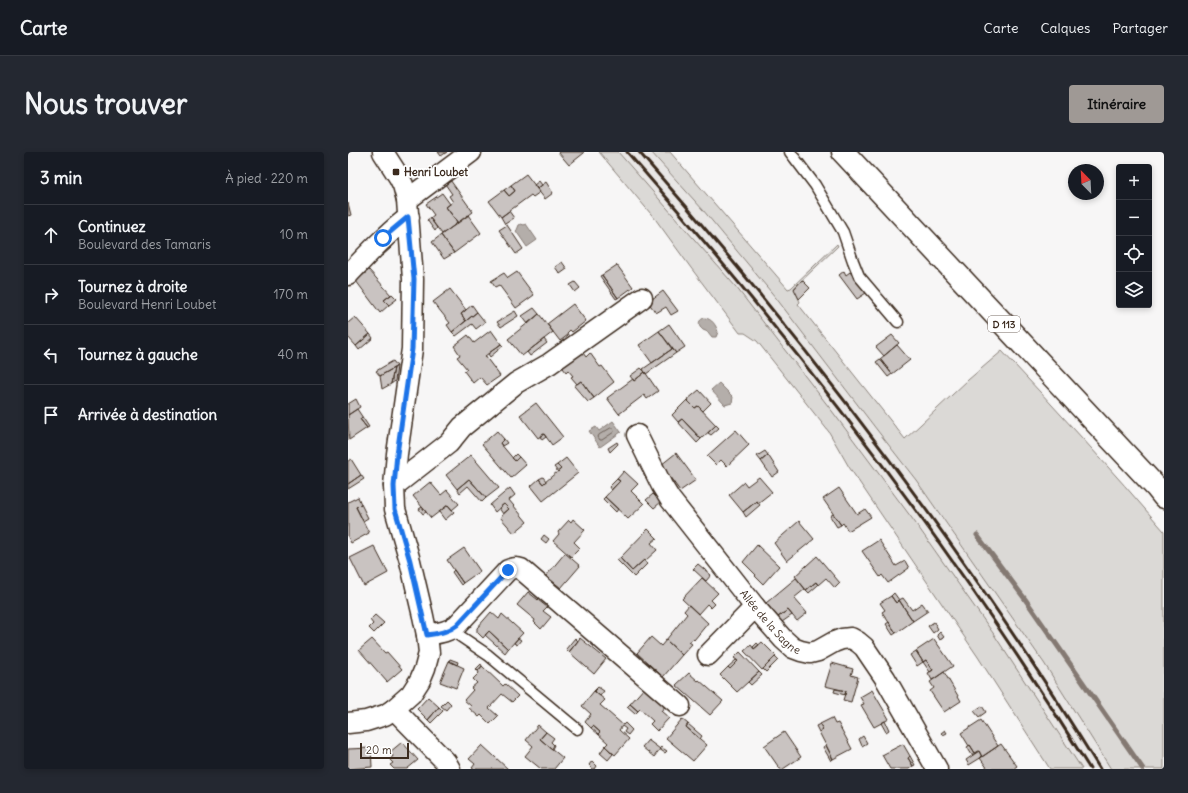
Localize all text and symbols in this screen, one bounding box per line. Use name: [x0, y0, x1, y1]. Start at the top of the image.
text: Carte: [20, 16, 67, 40]
text: Carte: [984, 19, 1018, 37]
text: Calques: [1040, 19, 1090, 37]
text: Partager: [1112, 19, 1168, 37]
button: Itinéraire: [1069, 85, 1164, 123]
text: Nous trouver: [24, 86, 187, 122]
north arrow: [1068, 164, 1104, 200]
map controls: [1116, 164, 1152, 308]
button: +: [1116, 164, 1152, 200]
place label: Henri Loubet: [404, 165, 468, 179]
text: 3 min: [40, 167, 82, 189]
marker: Henri Loubet: [391, 167, 401, 177]
text: À pied · 220 m: [225, 170, 308, 187]
button: −: [1116, 200, 1152, 236]
text: Continuez: [78, 217, 146, 236]
icon: ahead: [40, 224, 62, 246]
text: 10 m: [280, 226, 308, 243]
route start: [374, 229, 392, 247]
text: Boulevard des Tamaris: [78, 236, 211, 253]
button: locate: [1116, 236, 1152, 272]
button: layers: [1116, 272, 1152, 308]
text: Tournez à droite: [78, 277, 187, 296]
icon: right: [40, 284, 62, 306]
text: 170 m: [273, 286, 308, 303]
text: Boulevard Henri Loubet: [78, 296, 216, 313]
road number: D 113: [988, 316, 1020, 332]
icon: left: [40, 344, 62, 366]
text: Tournez à gauche: [78, 345, 198, 364]
text: 40 m: [277, 346, 308, 363]
icon: arrive: [40, 404, 62, 426]
text: Arrivée à destination: [78, 405, 217, 424]
route end: [499, 561, 517, 579]
street label: Allée de la Sagne: [737, 587, 802, 657]
scale bar: [360, 741, 409, 760]
text: 20 m: [366, 743, 392, 757]

